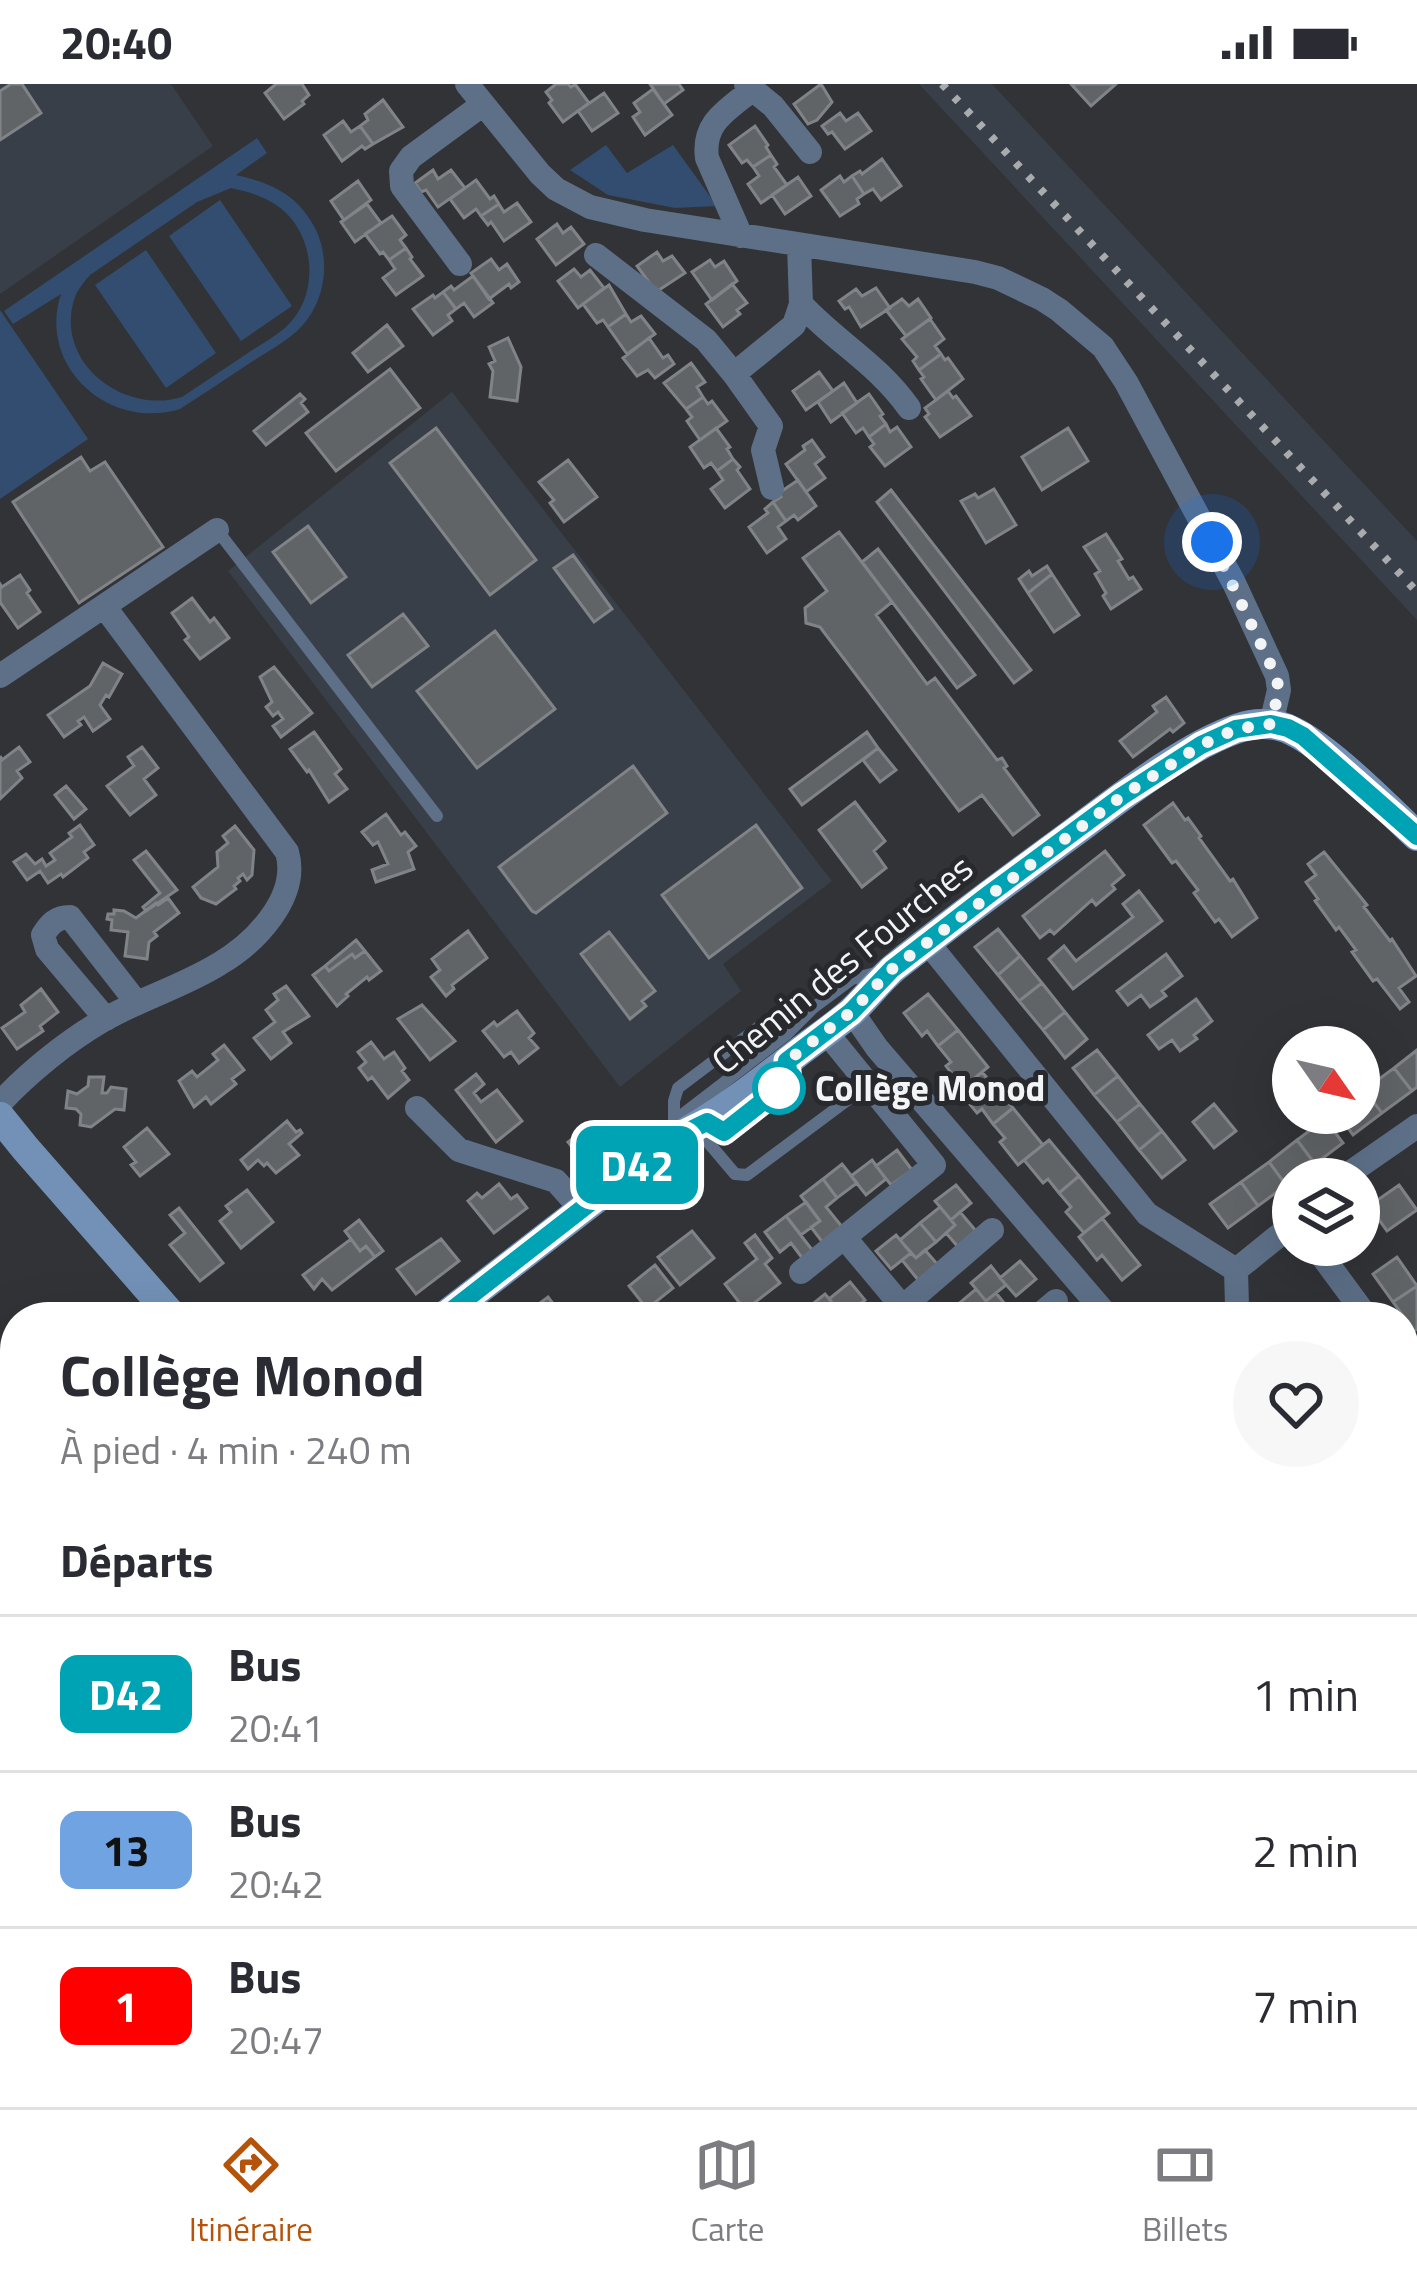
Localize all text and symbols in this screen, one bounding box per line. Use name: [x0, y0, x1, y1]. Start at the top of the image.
text: 20:40: [60, 8, 172, 76]
your location: [1182, 512, 1242, 572]
street label: Chemin des Fourches: [699, 841, 984, 1087]
north arrow: [1272, 1026, 1380, 1134]
map controls: [1272, 1026, 1380, 1266]
place label: Collège Monod: [815, 1060, 1045, 1115]
marker: Collège Monod: [754, 1063, 804, 1113]
line badge: D42: [568, 1126, 706, 1204]
text: D42: [600, 1133, 674, 1197]
button: layers: [1272, 1158, 1380, 1266]
text: Collège Monod: [60, 1331, 425, 1418]
button: heart: [1233, 1341, 1359, 1467]
text: À pied · 4 min · 240 m: [60, 1420, 412, 1479]
text: Départs: [60, 1526, 214, 1594]
text: Bus: [228, 1630, 302, 1698]
text: 1 min: [1252, 1660, 1359, 1728]
text: D42: [89, 1662, 163, 1726]
text: 20:41: [228, 1698, 324, 1757]
text: Bus: [228, 1786, 302, 1854]
text: 2 min: [1252, 1816, 1359, 1884]
text: 13: [102, 1818, 150, 1882]
text: 20:42: [228, 1854, 324, 1913]
text: Bus: [228, 1942, 302, 2010]
text: 7 min: [1252, 1972, 1359, 2040]
text: 1: [114, 1974, 138, 2038]
text: 20:47: [228, 2010, 324, 2069]
tab: Itinéraire: [189, 2132, 313, 2254]
tab: Carte: [690, 2132, 765, 2254]
tab: Billets: [1142, 2132, 1228, 2254]

